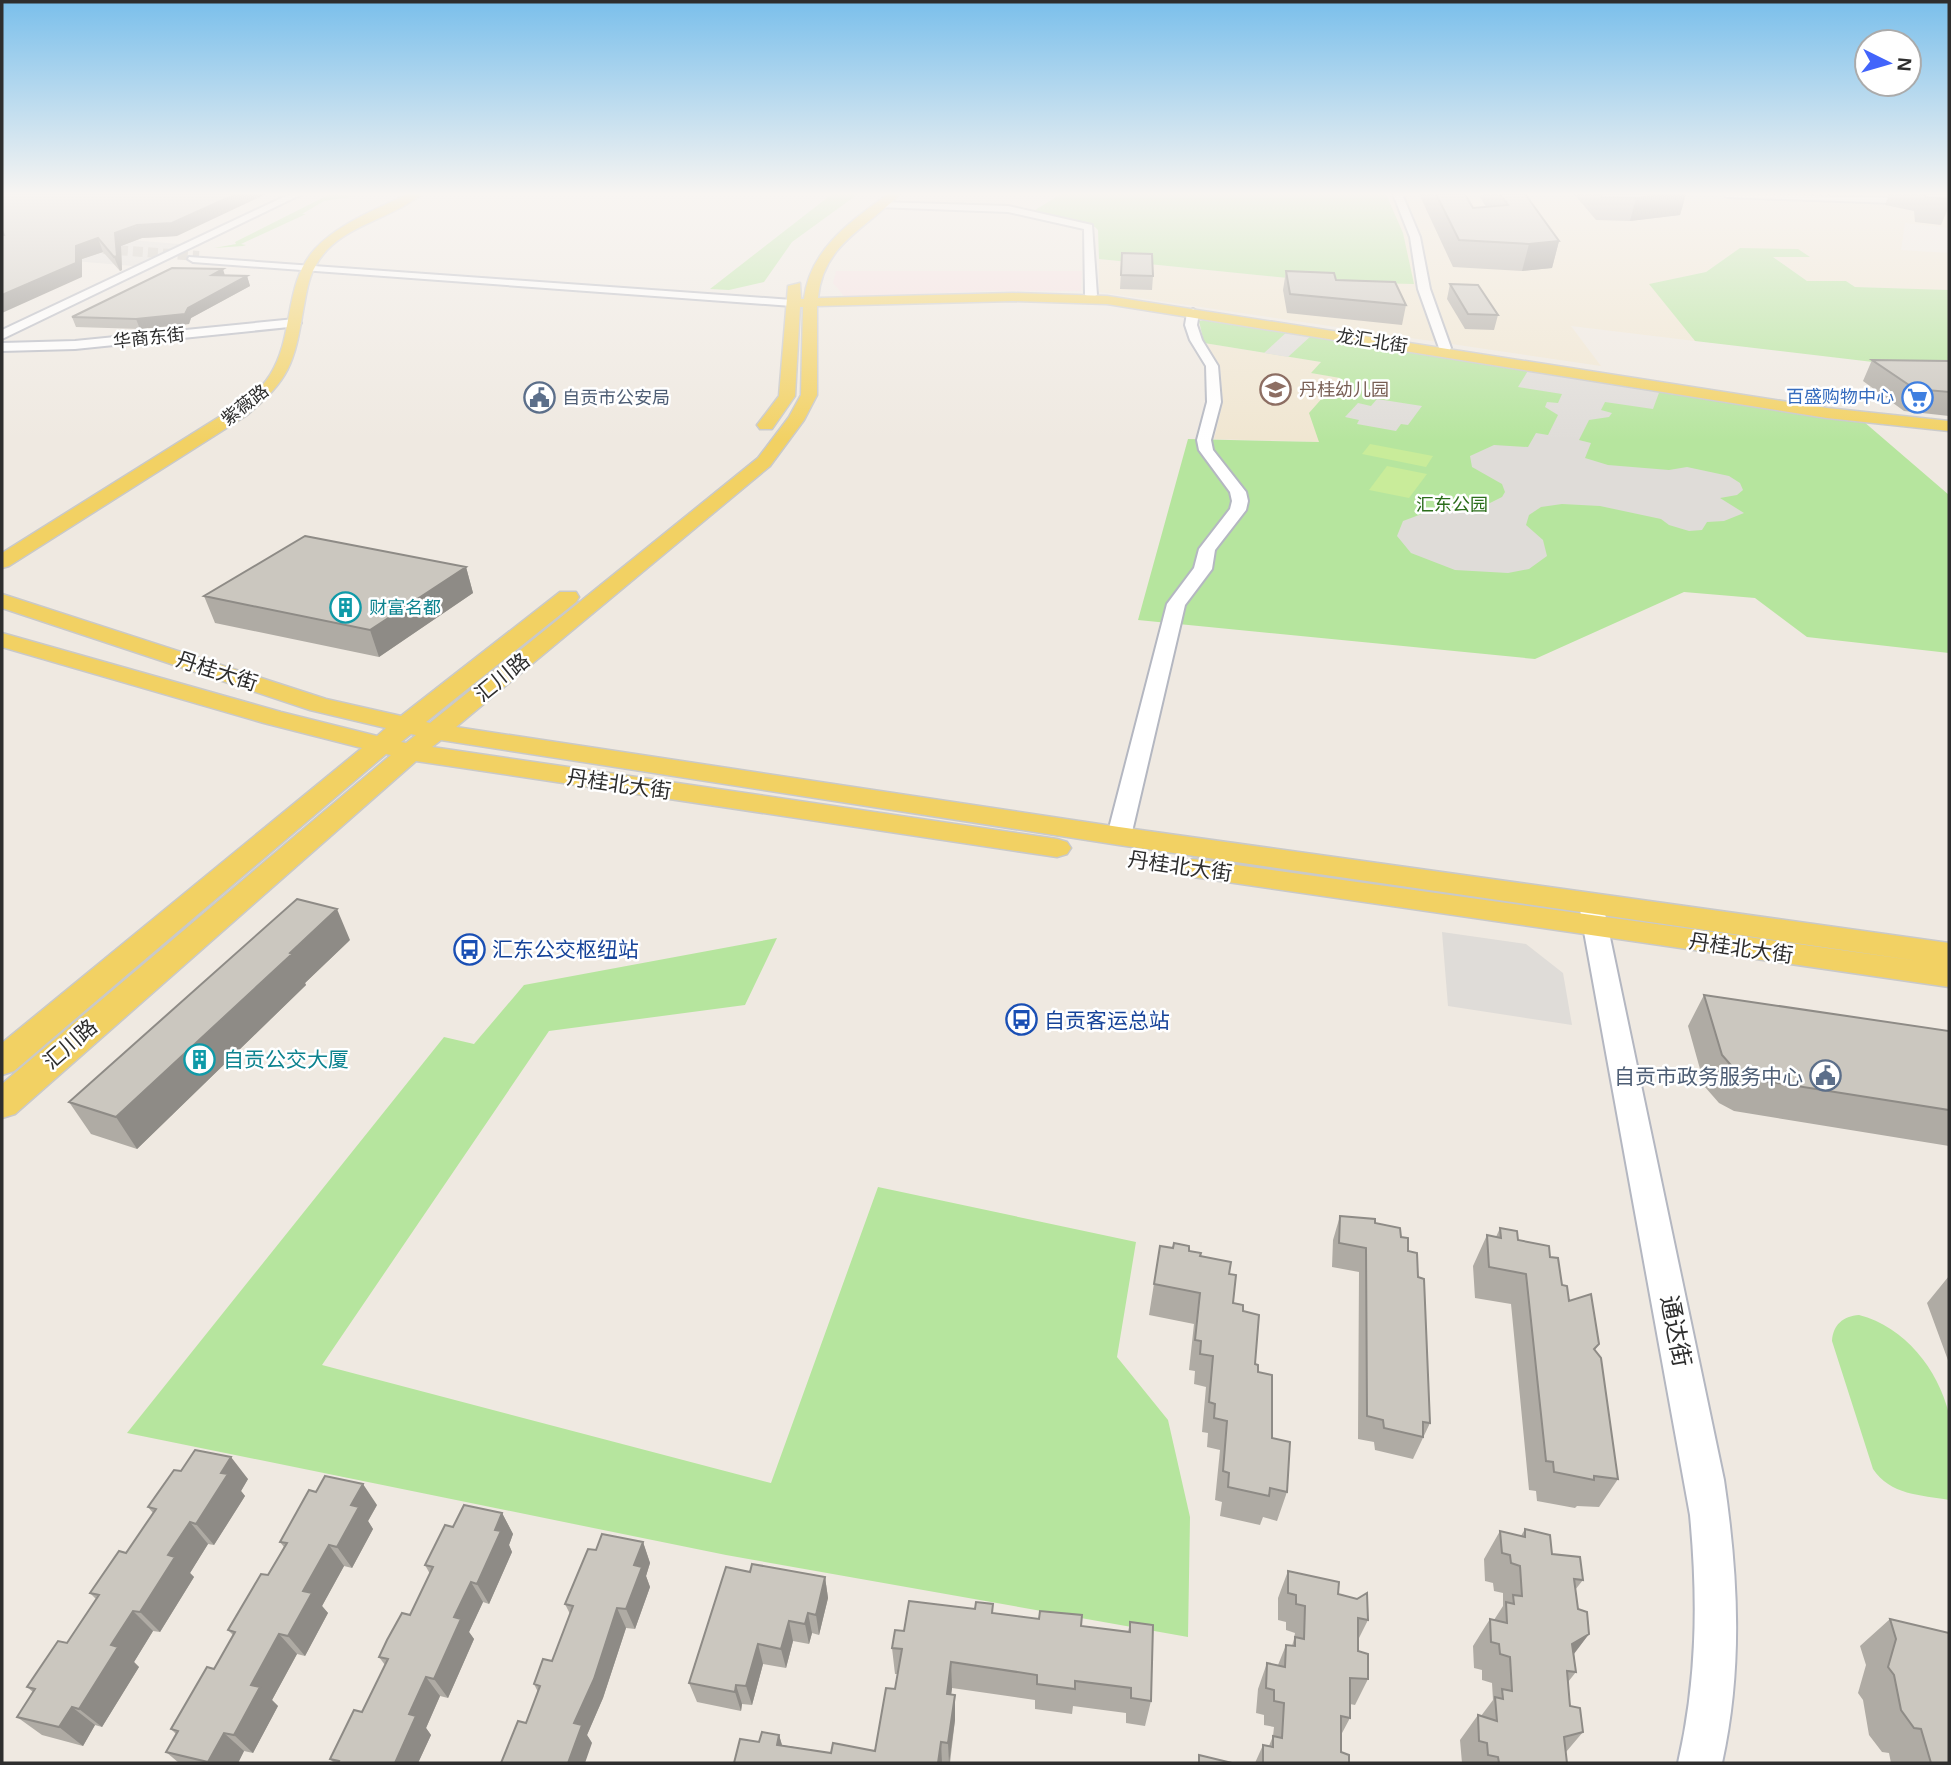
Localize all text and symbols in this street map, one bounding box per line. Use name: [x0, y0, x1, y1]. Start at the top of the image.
north arrow: [1853, 28, 1923, 98]
text: N: [1893, 57, 1915, 72]
street label: 华商东街: [112, 324, 186, 352]
street label: 龙汇北街: [1335, 325, 1409, 357]
school or university icon: 丹桂幼儿园: [1259, 373, 1293, 407]
street label: 紫薇路: [218, 380, 272, 430]
place label: 丹桂幼儿园: [1299, 380, 1389, 400]
supermarket icon: 百盛购物中心: [1900, 380, 1934, 414]
public building icon: 自贡市公安局: [522, 381, 556, 415]
place label: 百盛购物中心: [1786, 387, 1894, 407]
place label: 自贡市公安局: [562, 388, 670, 408]
park label: 汇东公园: [1416, 495, 1488, 515]
building icon: 财富名都: [329, 591, 363, 625]
place label: 财富名都: [369, 598, 441, 618]
street label: 丹桂大街: [174, 647, 260, 695]
street label: 汇川路: [470, 648, 534, 706]
street label: 丹桂北大街: [565, 765, 673, 803]
street label: 丹桂北大街: [1126, 847, 1234, 885]
street label: 丹桂北大街: [1687, 929, 1795, 967]
bus stop icon: 汇东公交枢纽站: [452, 932, 486, 966]
place label: 汇东公交枢纽站: [492, 938, 639, 961]
bus stop icon: 自贡客运总站: [1004, 1003, 1038, 1037]
place label: 自贡客运总站: [1044, 1009, 1170, 1032]
street label: 汇川路: [39, 1015, 101, 1073]
building icon: 自贡公交大厦: [183, 1042, 217, 1076]
place label: 自贡公交大厦: [223, 1048, 349, 1071]
public building icon: 自贡市政务服务中心: [1809, 1059, 1843, 1093]
place label: 自贡市政务服务中心: [1614, 1065, 1803, 1088]
street label: 通达街: [1656, 1293, 1696, 1369]

